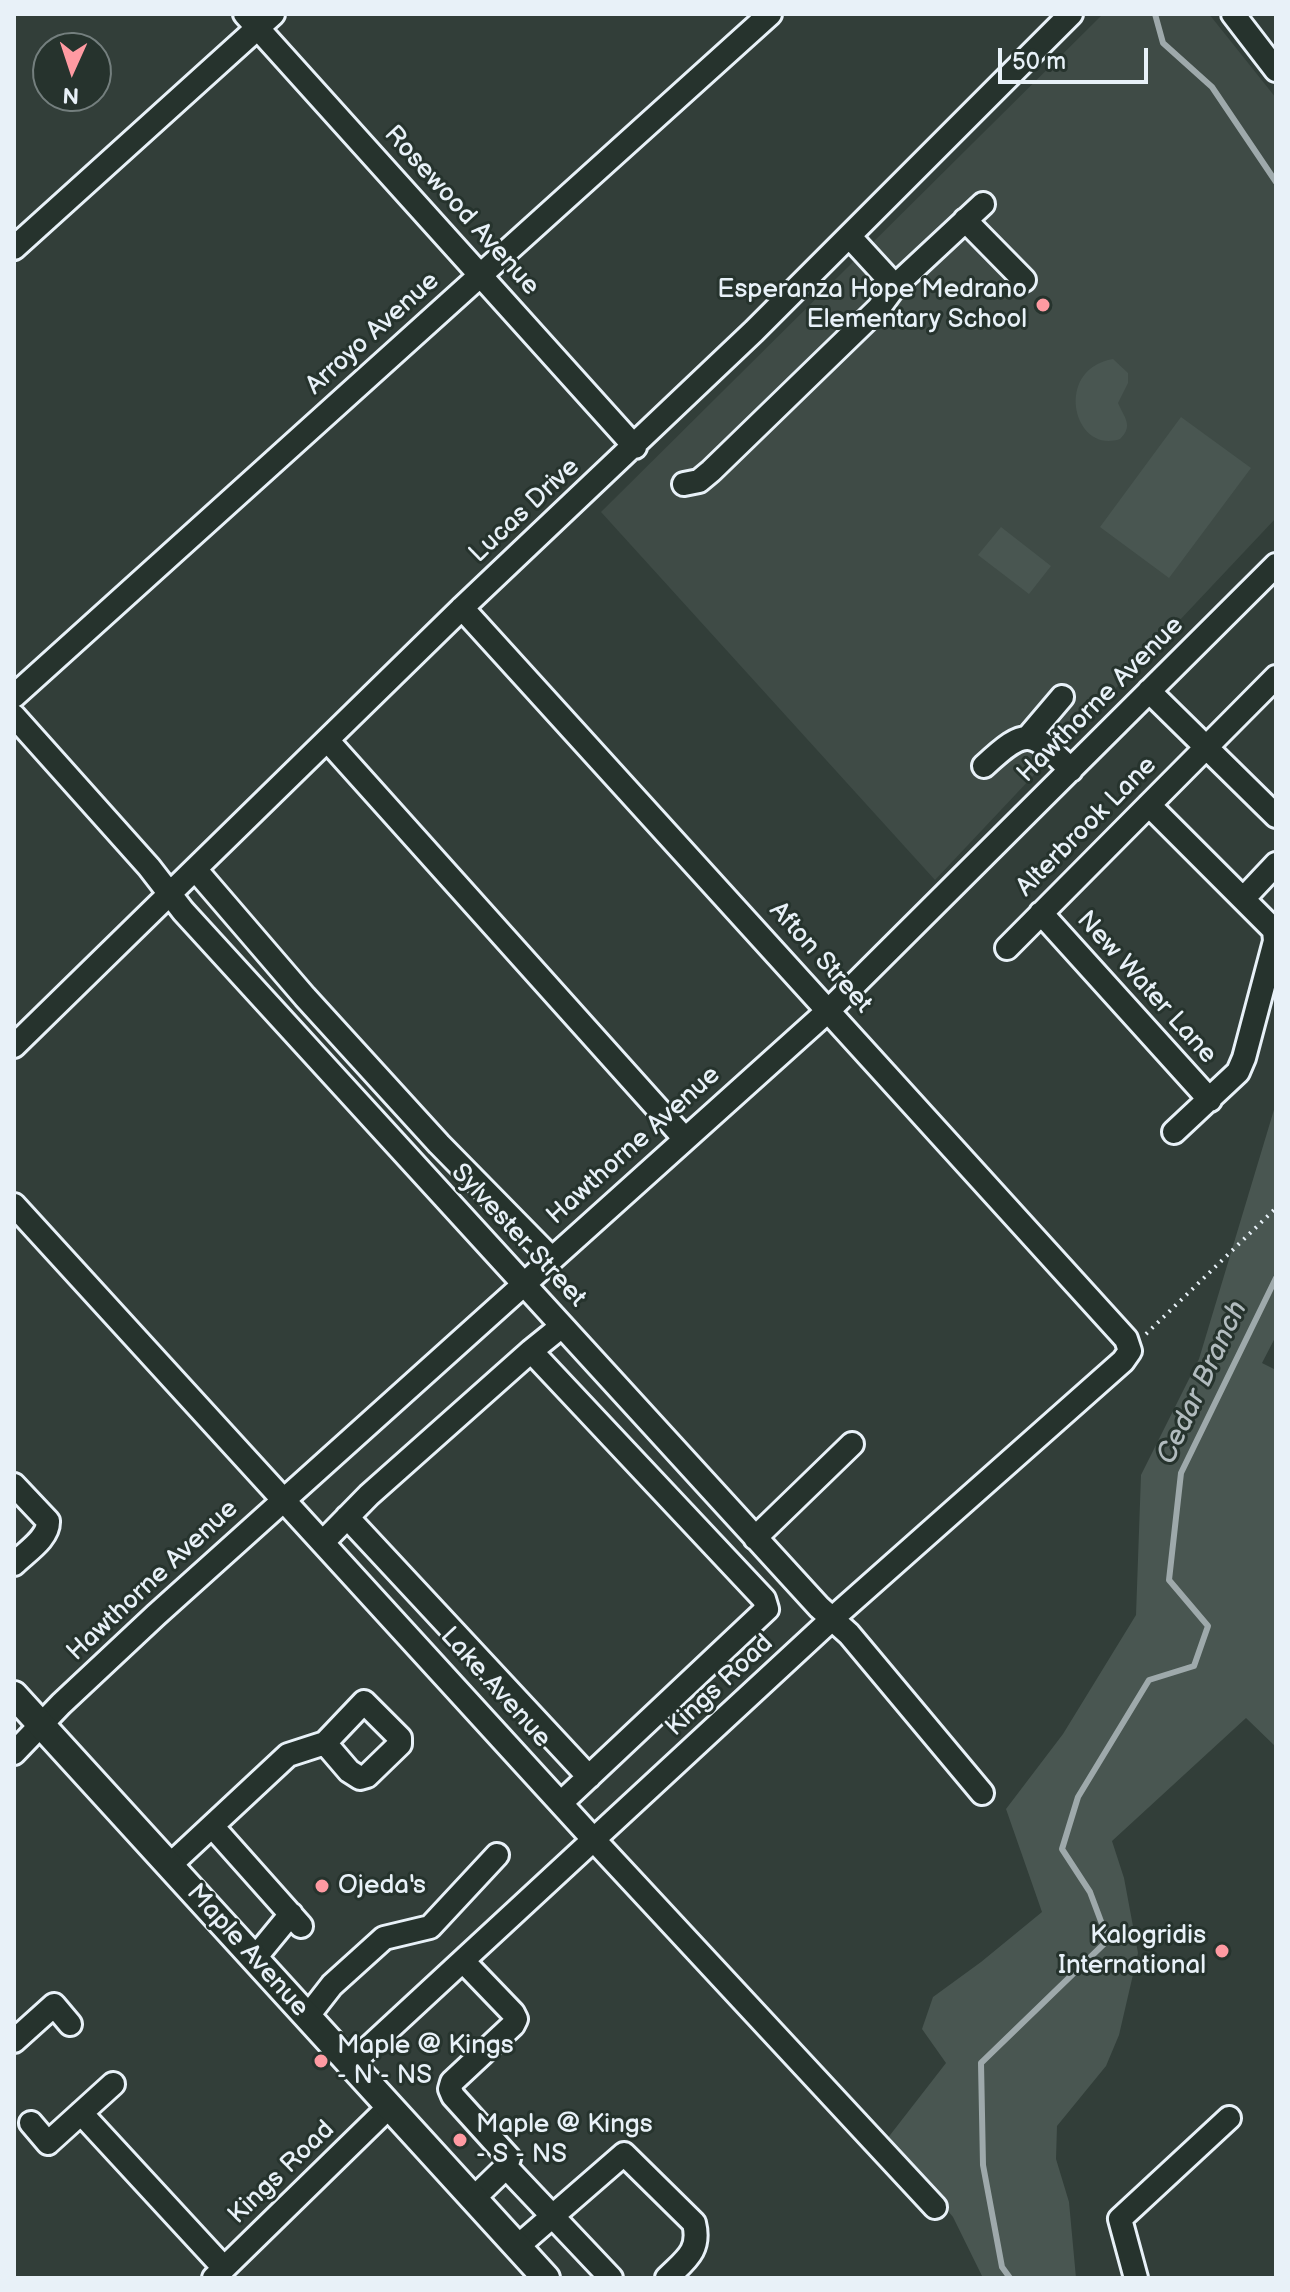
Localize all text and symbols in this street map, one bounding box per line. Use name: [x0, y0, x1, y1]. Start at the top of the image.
north arrow: [32, 32, 112, 112]
scale bar: [1002, 32, 1152, 82]
text: 50 m: [1012, 47, 1066, 76]
text: N: [62, 81, 80, 108]
street label: Rosewood Avenue: [377, 120, 545, 302]
street label: Arroyo Avenue: [300, 266, 446, 402]
place label: Esperanza Hope Medrano Elementary School: [717, 274, 1027, 336]
marker: Esperanza Hope Medrano Elementary School: [1034, 296, 1052, 314]
street label: Lucas Drive: [464, 452, 586, 570]
street label: Hawthorne Avenue: [1011, 610, 1191, 790]
street label: Alterbrook Lane: [1010, 750, 1164, 904]
street label: Afton Street: [762, 896, 878, 1020]
street label: New Water Lane: [1069, 905, 1223, 1071]
street label: Hawthorne Avenue: [541, 1060, 727, 1232]
street label: Sylvester Street: [444, 1158, 592, 1314]
water label: Cedar Branch: [1151, 1296, 1255, 1470]
street label: Hawthorne Avenue: [61, 1494, 245, 1668]
street label: Lake Avenue: [433, 1621, 557, 1755]
street label: Kings Road: [660, 1628, 780, 1744]
place label: Ojeda's: [338, 1870, 426, 1902]
marker: Ojeda's: [313, 1877, 331, 1895]
street label: Maple Avenue: [179, 1878, 315, 2024]
place label: Kalogridis International: [1058, 1920, 1206, 1982]
marker: Kalogridis International: [1213, 1942, 1231, 1960]
place label: Maple @ Kings - N - NS: [337, 2030, 514, 2092]
marker: Maple @ Kings - N - NS: [312, 2052, 330, 2070]
place label: Maple @ Kings - S - NS: [476, 2109, 653, 2170]
street label: Kings Road: [223, 2115, 341, 2231]
marker: Maple @ Kings - S - NS: [451, 2131, 469, 2149]

